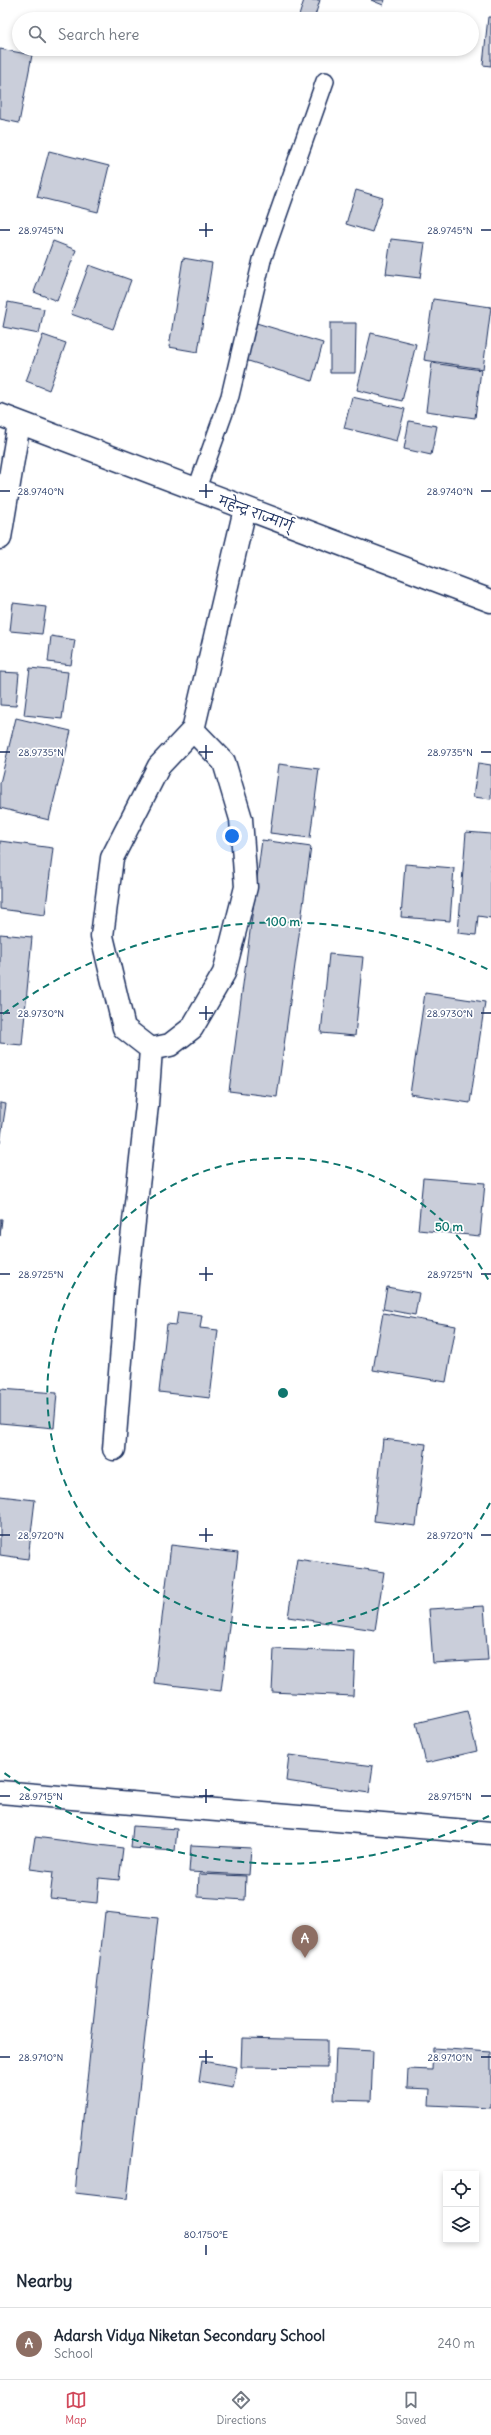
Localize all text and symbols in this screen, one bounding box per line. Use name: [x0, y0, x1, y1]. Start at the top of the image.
search box: [12, 12, 479, 56]
icon: search: [26, 23, 48, 45]
text: Search here: [58, 25, 139, 44]
text: 28.9745°N: [18, 224, 64, 237]
text: 28.9745°N: [427, 224, 473, 237]
text: 28.9740°N: [18, 485, 64, 498]
text: 28.9740°N: [427, 485, 473, 498]
street label: महेन्द्र राज्मार्ग्: [215, 489, 298, 537]
text: 28.9735°N: [18, 746, 64, 759]
text: 28.9735°N: [427, 746, 473, 759]
your location: [222, 826, 242, 846]
text: 100 m: [266, 914, 300, 929]
text: 28.9730°N: [18, 1007, 64, 1020]
text: 28.9730°N: [427, 1007, 473, 1020]
text: 50 m: [435, 1219, 464, 1234]
text: 28.9725°N: [18, 1268, 64, 1281]
text: 28.9725°N: [427, 1268, 473, 1281]
centre of rings: [276, 1386, 290, 1400]
text: 28.9720°N: [18, 1529, 64, 1542]
text: 28.9720°N: [427, 1529, 473, 1542]
text: 28.9715°N: [19, 1790, 63, 1803]
text: 28.9715°N: [428, 1790, 472, 1803]
pin: A: [292, 1925, 318, 1958]
text: 28.9710°N: [19, 2051, 63, 2064]
text: 28.9710°N: [428, 2051, 472, 2064]
map controls: [443, 2171, 479, 2243]
button: locate: [443, 2171, 479, 2207]
button: layers: [443, 2207, 479, 2243]
text: 80.1750°E: [184, 2228, 228, 2241]
text: Nearby: [16, 2270, 72, 2292]
text: Adarsh Vidya Niketan Secondary School: [54, 2326, 325, 2345]
text: A: [25, 2335, 33, 2352]
text: 240 m: [438, 2335, 475, 2352]
text: School: [54, 2345, 93, 2362]
tab: Map: [65, 2389, 87, 2427]
tab: Directions: [217, 2389, 266, 2427]
tab: Saved: [396, 2389, 426, 2427]

